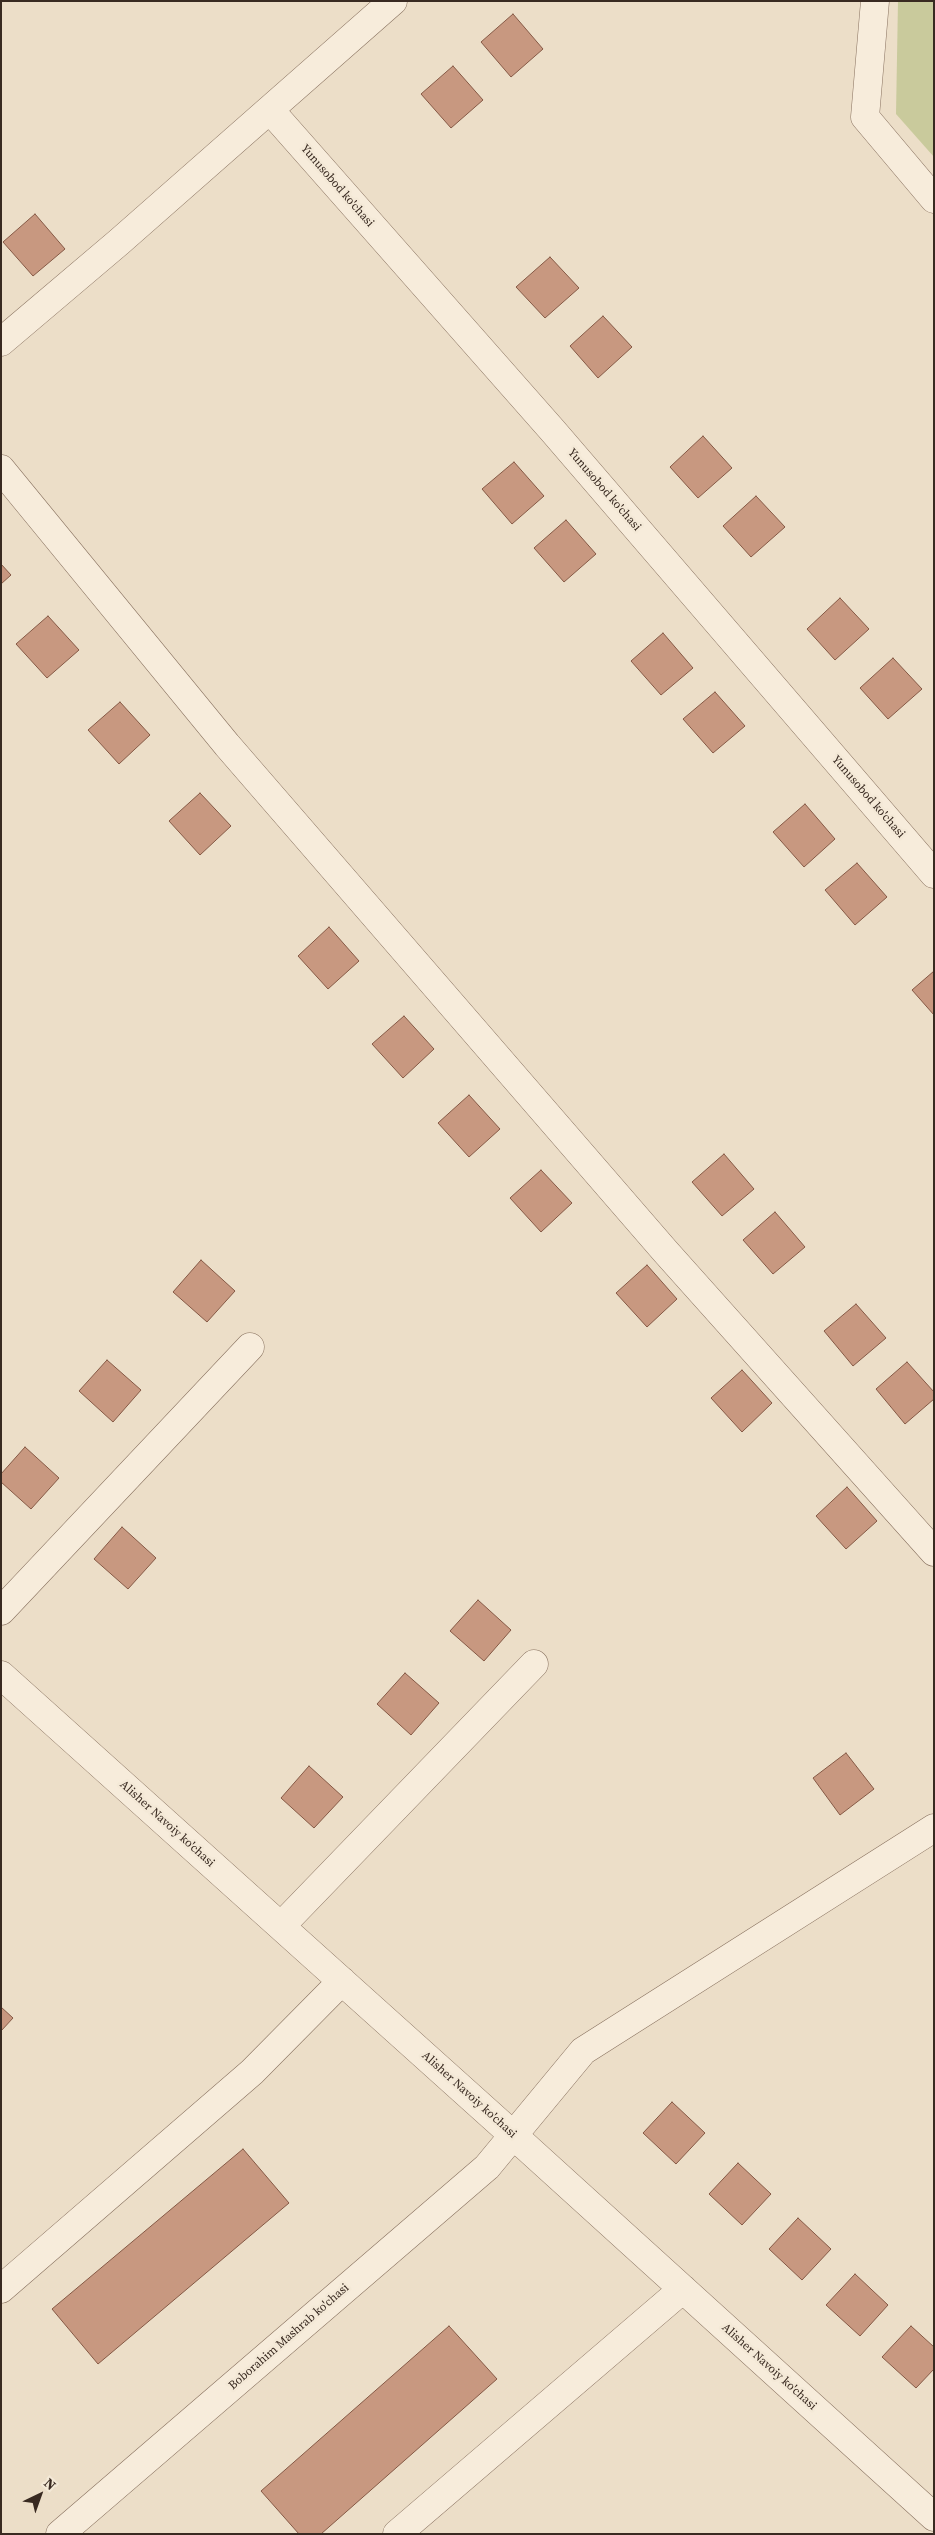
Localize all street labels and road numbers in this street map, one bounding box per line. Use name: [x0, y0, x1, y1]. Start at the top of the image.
street label: Yunusobod ko'chasi: [297, 142, 377, 230]
street label: Yunusobod ko'chasi: [564, 446, 644, 534]
street label: Yunusobod ko'chasi: [828, 753, 908, 841]
street label: Alisher Navoiy ko'chasi: [117, 1778, 217, 1870]
street label: Alisher Navoiy ko'chasi: [419, 2049, 519, 2141]
street label: Boborahim Mashrab ko'chasi: [226, 2281, 352, 2393]
street label: Alisher Navoiy ko'chasi: [719, 2321, 819, 2413]

